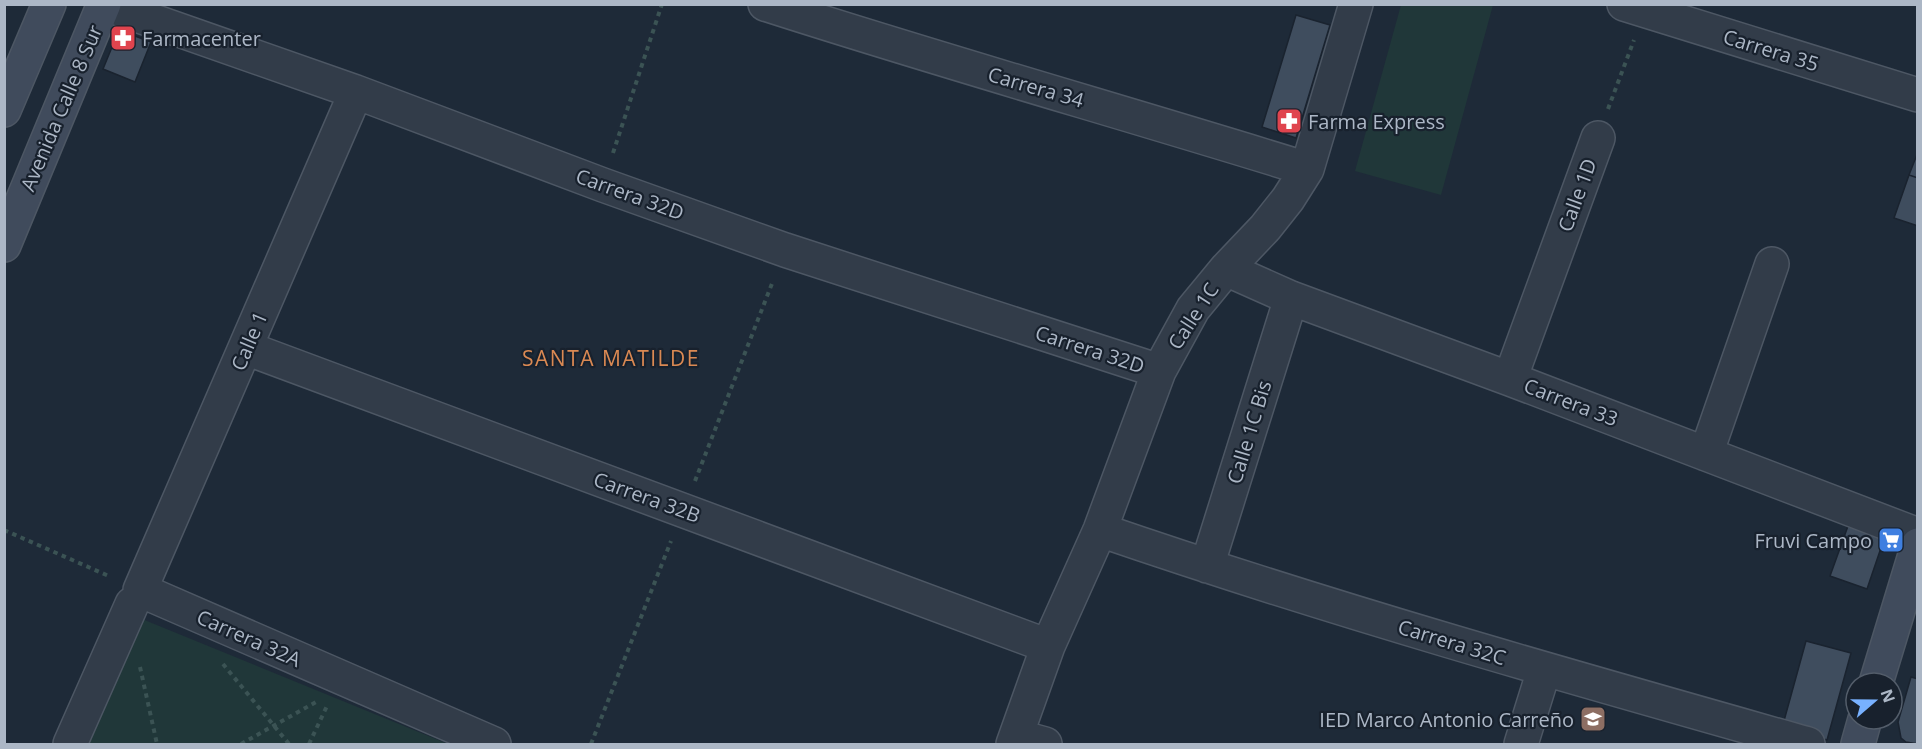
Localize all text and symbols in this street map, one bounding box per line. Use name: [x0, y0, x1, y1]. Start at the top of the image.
street label: Avenida Calle 8 Sur: [14, 21, 108, 195]
pharmacy icon: Farmacenter: [108, 23, 138, 53]
street label: Carrera 35: [1720, 23, 1822, 77]
place label: Farmacenter: [142, 25, 261, 52]
street label: Carrera 34: [985, 60, 1088, 114]
pharmacy icon: Farma Express: [1274, 106, 1304, 136]
place label: Farma Express: [1308, 108, 1445, 135]
street label: Calle 1D: [1551, 155, 1603, 235]
street label: Carrera 32D: [572, 162, 688, 226]
street label: Calle 1C: [1161, 277, 1225, 355]
street label: Calle 1: [225, 307, 273, 375]
street label: Carrera 32D: [1032, 319, 1148, 379]
district label: SANTA MATILDE: [522, 344, 700, 372]
street label: Carrera 33: [1520, 372, 1622, 432]
street label: Calle 1C Bis: [1220, 377, 1278, 487]
street label: Carrera 32B: [590, 465, 704, 529]
supermarket icon: Fruvi Campo: [1876, 525, 1906, 555]
place label: Fruvi Campo: [1755, 527, 1872, 554]
street label: Carrera 32A: [193, 603, 306, 673]
street label: Carrera 32C: [1395, 613, 1509, 671]
north arrow: [1844, 671, 1904, 731]
text: N: [1876, 686, 1901, 706]
school or university icon: IED Marco Antonio Carreño: [1578, 704, 1608, 734]
place label: IED Marco Antonio Carreño: [1319, 706, 1574, 733]

